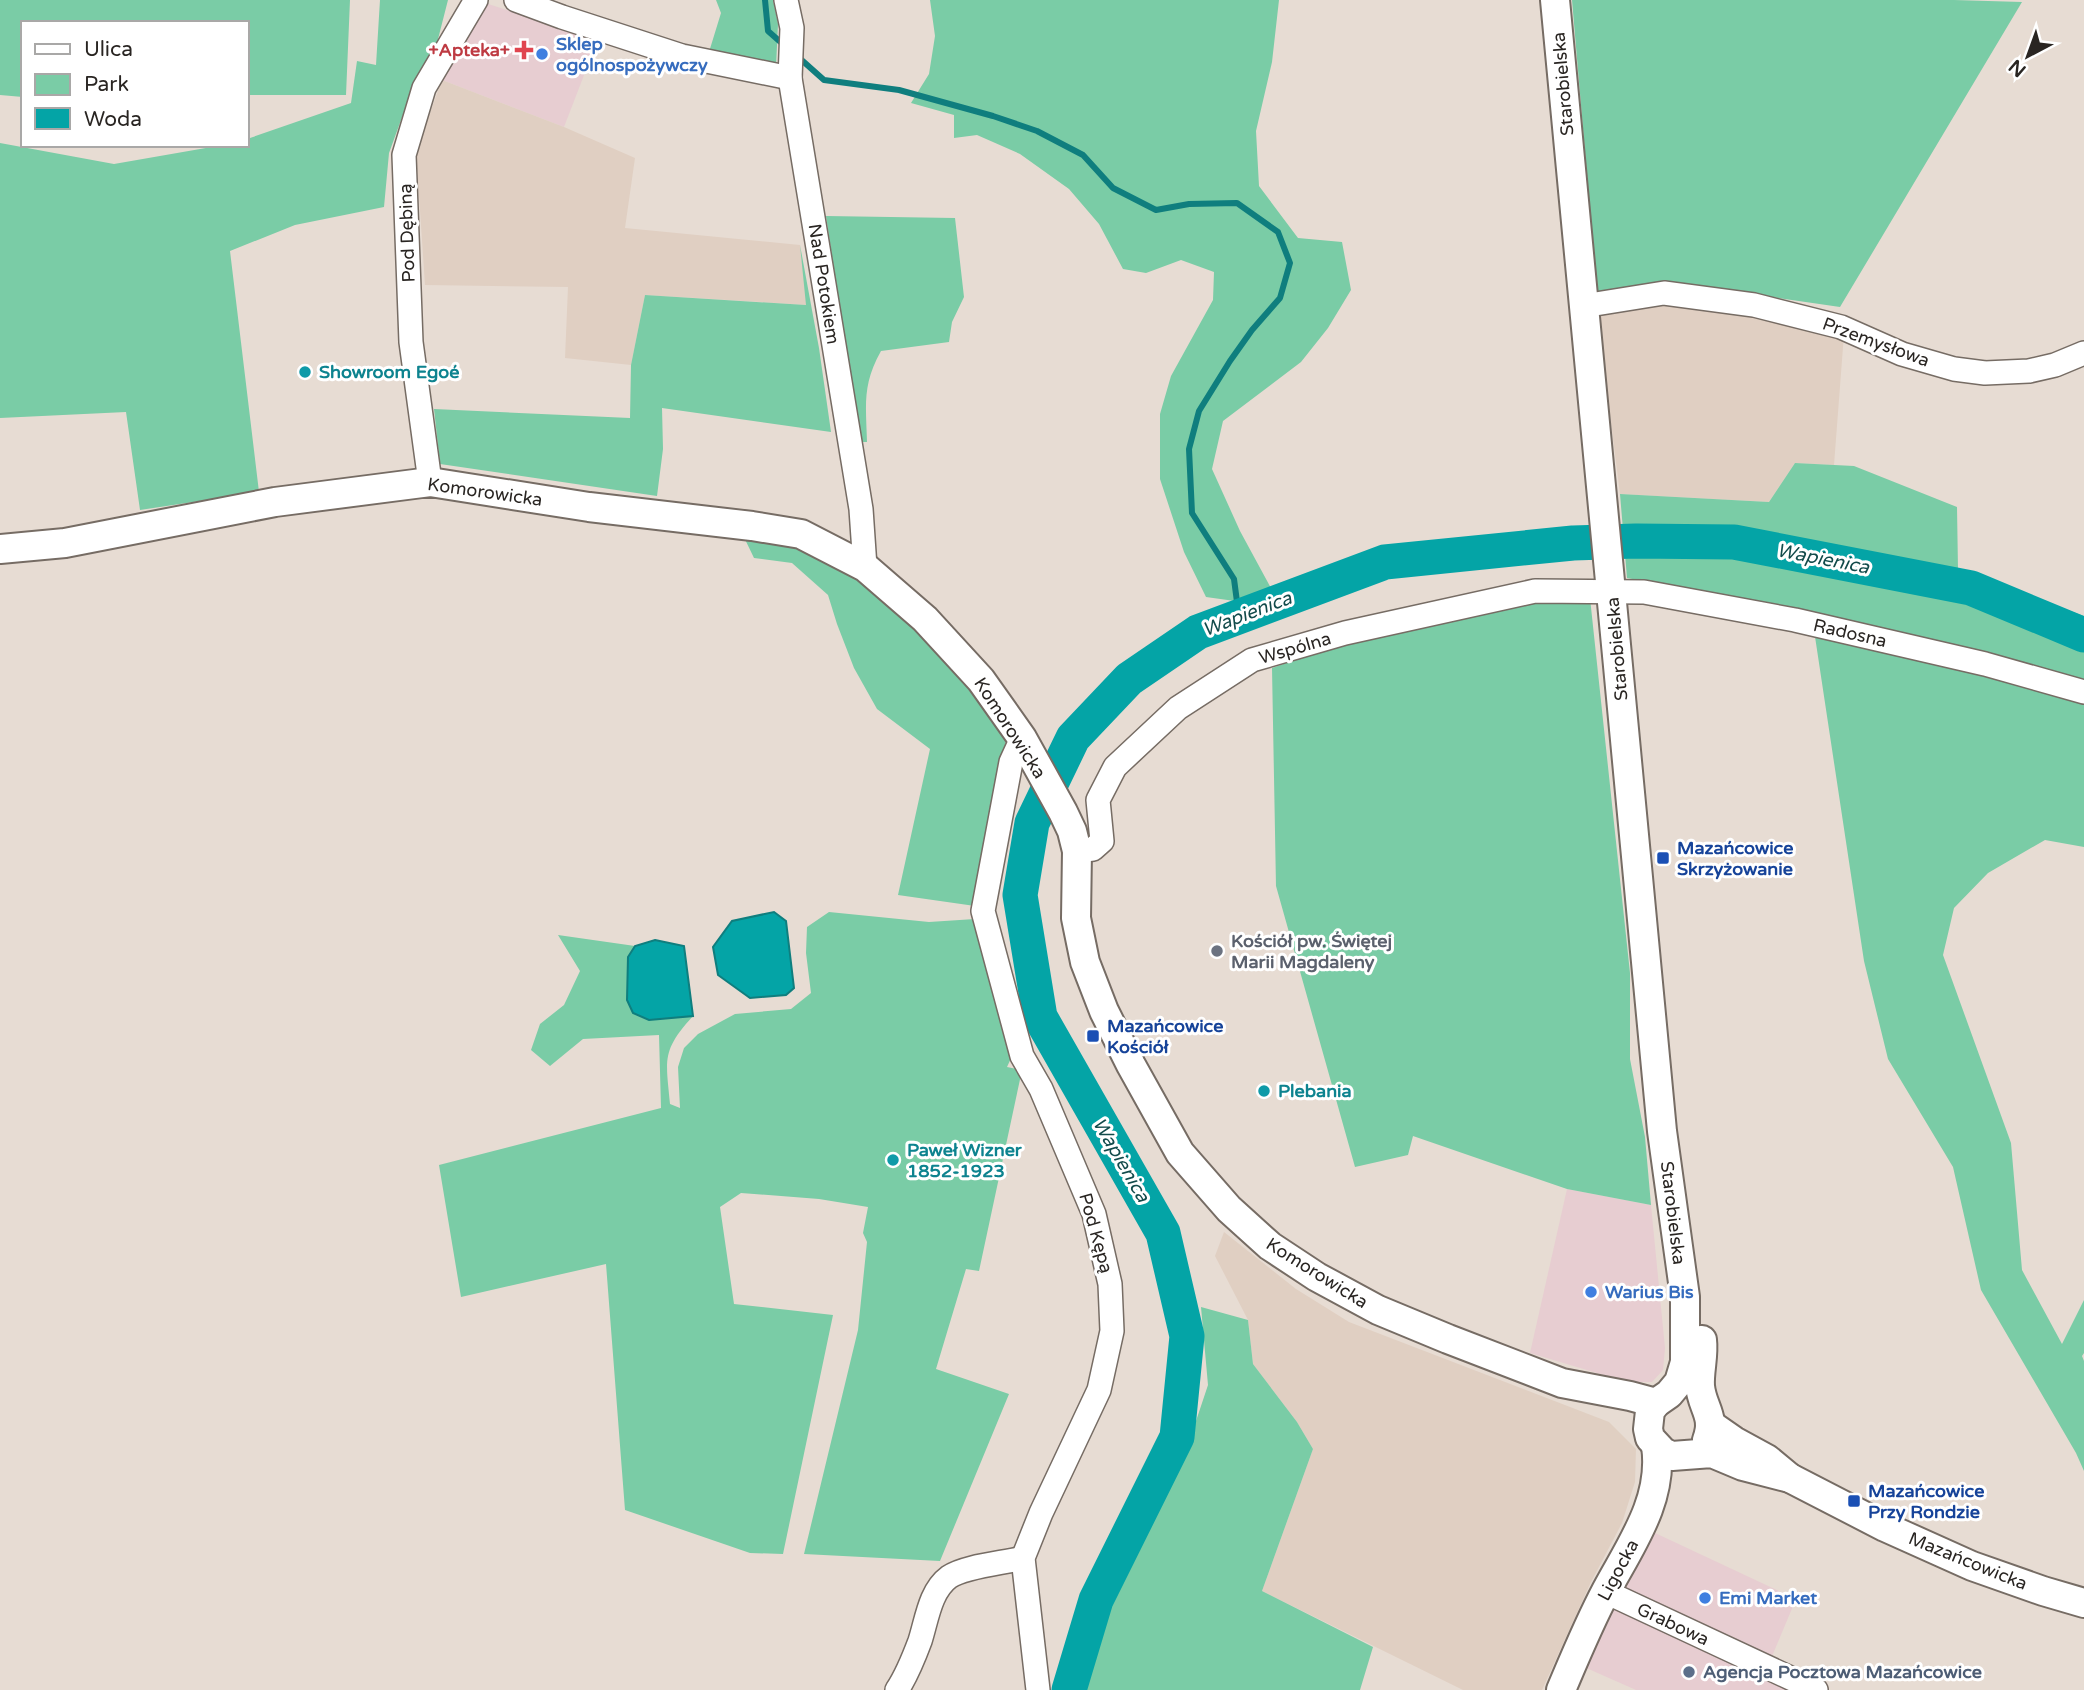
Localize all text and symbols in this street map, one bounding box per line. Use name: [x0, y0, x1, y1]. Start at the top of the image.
legend: [21, 21, 248, 147]
north arrow: [1993, 21, 2063, 91]
street label: Starobielska: [1548, 31, 1578, 137]
place label: Sklep ogólnospożywczy: [556, 33, 708, 76]
text: Ulica: [84, 37, 133, 62]
place label: +Apteka+: [428, 39, 510, 61]
marker: +Apteka+: [516, 42, 532, 58]
marker: Sklep ogólnospożywczy: [534, 46, 550, 62]
text: N: [2005, 55, 2030, 81]
text: Park: [84, 72, 129, 97]
text: Woda: [84, 107, 142, 132]
street label: Pod Dębiną: [394, 183, 420, 283]
street label: Nad Potokiem: [804, 222, 844, 346]
street label: Przemysłowa: [1819, 312, 1933, 372]
place label: Showroom Egoé: [319, 361, 459, 383]
marker: Showroom Egoé: [297, 364, 313, 380]
street label: Komorowicka: [426, 473, 544, 511]
water label: Wapienica: [1775, 539, 1872, 579]
water label: Wapienica: [1199, 586, 1296, 641]
street label: Starobielska: [1602, 596, 1632, 702]
street label: Radosna: [1811, 614, 1889, 652]
street label: Wspólna: [1256, 627, 1334, 669]
street label: Komorowicka: [969, 673, 1051, 783]
place label: Mazańcowice Skrzyżowanie: [1677, 837, 1793, 880]
marker: Mazańcowice Skrzyżowanie: [1655, 850, 1671, 866]
place label: Kościół pw. Świętej Marii Magdaleny: [1231, 930, 1392, 973]
marker: Kościół pw. Świętej Marii Magdaleny: [1209, 943, 1225, 959]
place label: Mazańcowice Kościół: [1107, 1015, 1223, 1058]
marker: Mazańcowice Kościół: [1085, 1028, 1101, 1044]
place label: Plebania: [1278, 1080, 1352, 1102]
marker: Plebania: [1256, 1083, 1272, 1099]
water label: Wapienica: [1088, 1114, 1155, 1207]
place label: Paweł Wizner 1852-1923: [907, 1139, 1023, 1182]
marker: Paweł Wizner 1852-1923: [885, 1152, 901, 1168]
street label: Starobielska: [1656, 1160, 1690, 1266]
street label: Pod Kępą: [1074, 1190, 1118, 1276]
street label: Komorowicka: [1262, 1233, 1372, 1313]
place label: Warius Bis: [1605, 1281, 1694, 1303]
marker: Warius Bis: [1583, 1284, 1599, 1300]
place label: Mazańcowice Przy Rondzie: [1868, 1480, 1984, 1523]
marker: Mazańcowice Przy Rondzie: [1846, 1493, 1862, 1509]
street label: Mazańcowicka: [1905, 1527, 2031, 1595]
street label: Ligocka: [1593, 1535, 1643, 1605]
place label: Emi Market: [1719, 1587, 1817, 1609]
marker: Emi Market: [1697, 1590, 1713, 1606]
street label: Grabowa: [1633, 1598, 1713, 1650]
place label: Agencja Pocztowa Mazańcowice: [1703, 1661, 1982, 1683]
marker: Agencja Pocztowa Mazańcowice: [1681, 1664, 1697, 1680]

